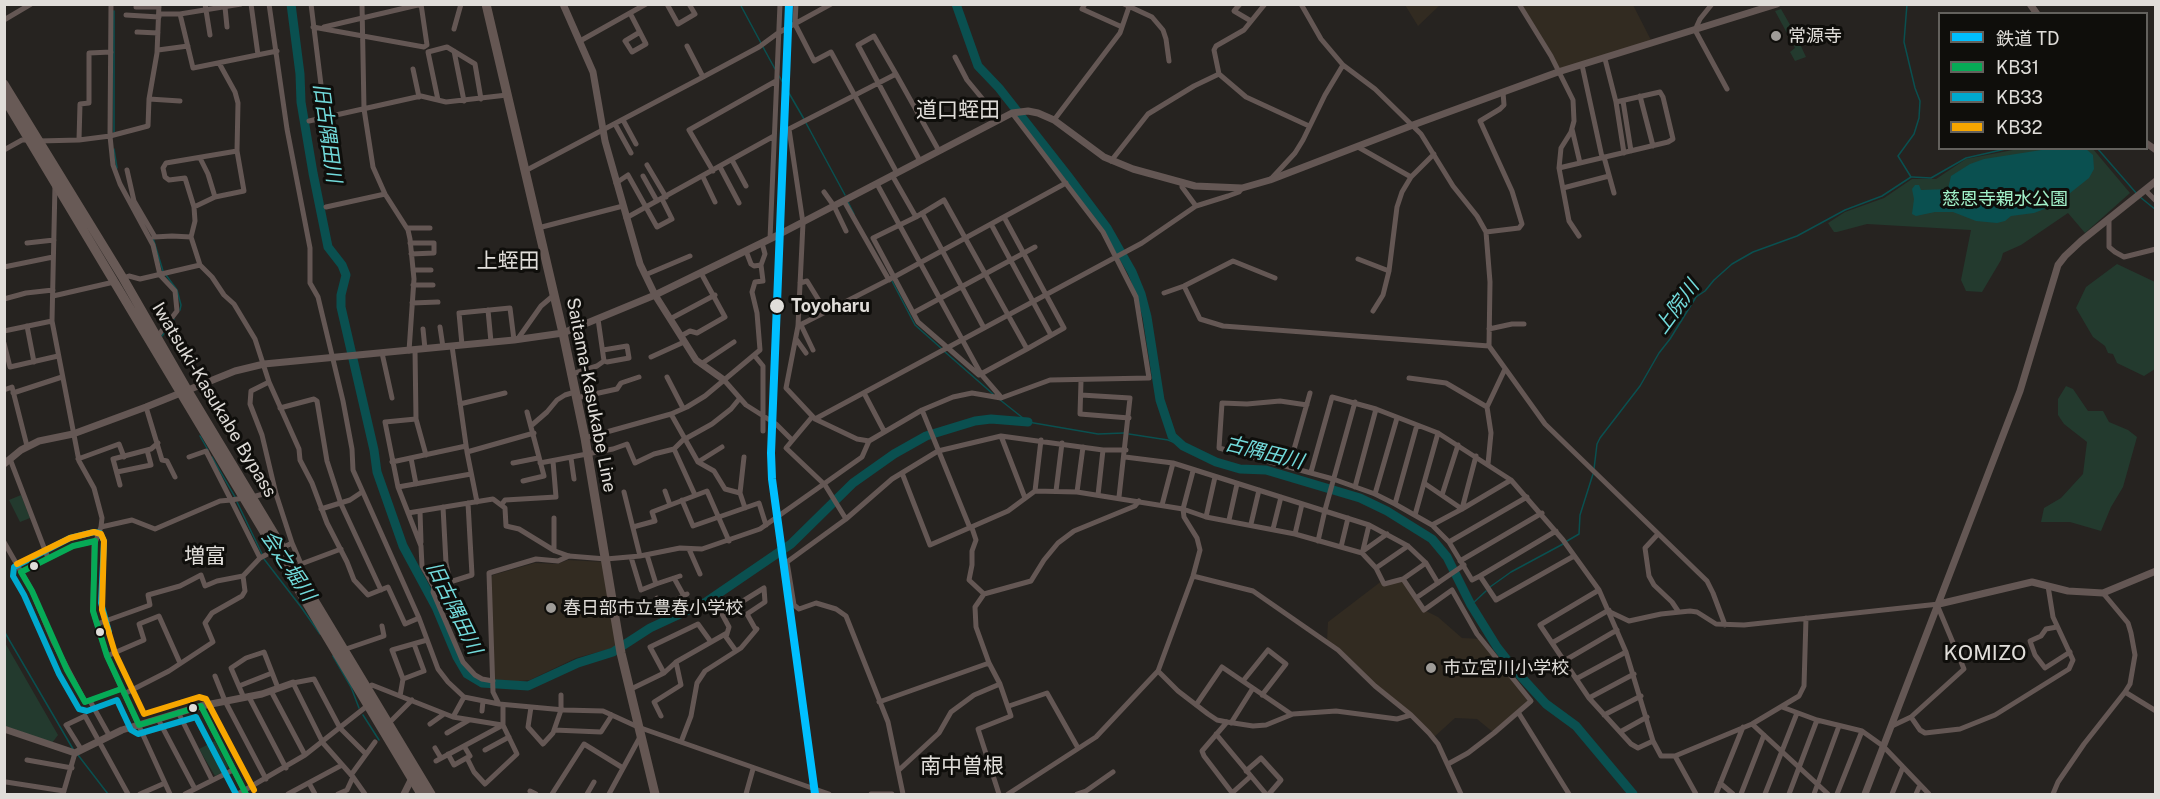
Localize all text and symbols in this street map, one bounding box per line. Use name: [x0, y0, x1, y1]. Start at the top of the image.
legend: [1938, 12, 2148, 150]
place label: 常源寺: [1788, 25, 1842, 47]
text: 鉄道 TD: [1996, 28, 2060, 49]
marker: 常源寺: [1769, 29, 1783, 43]
text: KB31: [1996, 57, 2039, 78]
water label: 旧古隅田川: [308, 82, 346, 184]
text: KB33: [1996, 87, 2043, 108]
district label: 道口蛭田: [916, 98, 1000, 124]
text: KB32: [1996, 117, 2042, 138]
park label: 慈恩寺親水公園: [1942, 188, 2068, 210]
district label: 上蛭田: [477, 249, 539, 275]
water label: 上院川: [1650, 276, 1704, 338]
place label: Toyoharu: [791, 295, 870, 317]
street label: Saitama-Kasukabe Line: [562, 296, 620, 494]
marker: Toyoharu: [768, 297, 786, 315]
street label: Iwatsuki-Kasukabe Bypass: [147, 299, 281, 501]
water label: 古隅田川: [1222, 432, 1306, 474]
water label: 会之堀川: [256, 526, 320, 606]
district label: 増富: [184, 544, 226, 570]
water label: 旧古隅田川: [421, 558, 487, 658]
unlabelled marker: [28, 560, 40, 572]
place label: 春日部市立豊春小学校: [563, 597, 743, 619]
marker: 春日部市立豊春小学校: [544, 601, 558, 615]
unlabelled marker: [94, 626, 106, 638]
district label: KOMIZO: [1939, 641, 2031, 667]
place label: 市立宮川小学校: [1443, 657, 1569, 679]
marker: 市立宮川小学校: [1424, 661, 1438, 675]
unlabelled marker: [187, 702, 199, 714]
district label: 南中曽根: [920, 754, 1004, 780]

